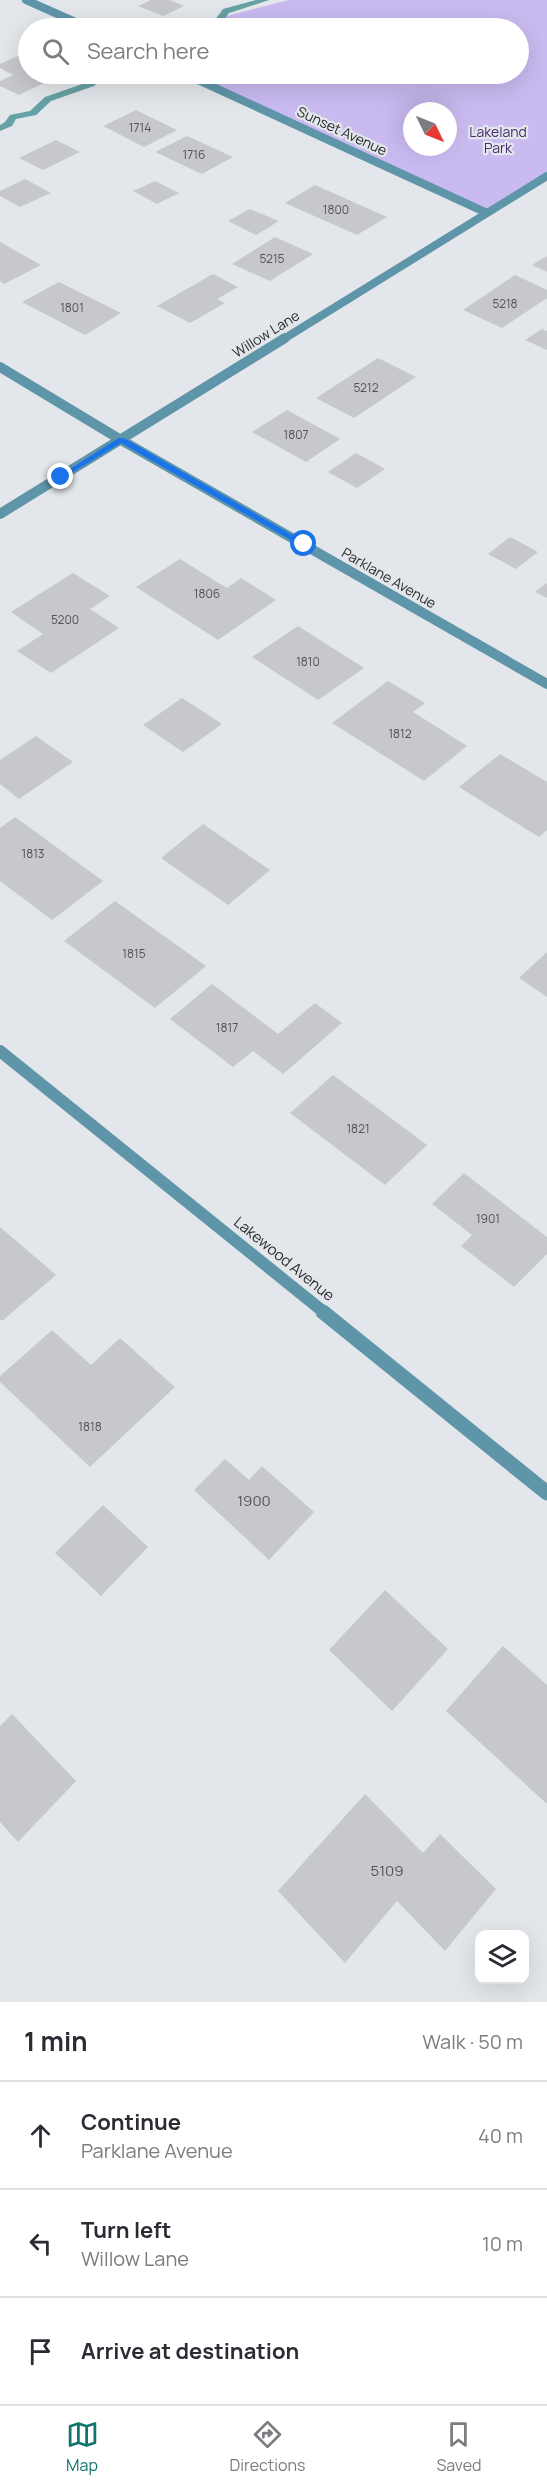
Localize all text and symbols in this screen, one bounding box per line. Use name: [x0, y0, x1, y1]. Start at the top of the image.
search box: [18, 18, 529, 84]
icon: search: [39, 35, 72, 68]
text: Search here: [87, 36, 209, 66]
street label: Sunset Avenue: [294, 101, 390, 160]
north arrow: [403, 102, 457, 156]
house number: 1714: [129, 119, 151, 136]
park label: Lakeland Park: [469, 122, 527, 157]
house number: 1716: [183, 146, 205, 163]
house number: 1800: [323, 201, 349, 218]
house number: 5215: [259, 250, 285, 267]
house number: 5218: [492, 295, 518, 312]
house number: 1801: [60, 299, 84, 316]
street label: Willow Lane: [229, 306, 303, 362]
house number: 5212: [354, 379, 379, 396]
house number: 1807: [284, 426, 309, 443]
route end: [47, 463, 73, 489]
route start: [290, 530, 316, 556]
street label: Parklane Avenue: [339, 543, 440, 612]
house number: 1806: [194, 585, 220, 602]
house number: 5200: [51, 611, 79, 628]
house number: 1810: [296, 653, 320, 670]
house number: 1812: [388, 725, 412, 742]
house number: 1813: [22, 845, 44, 862]
house number: 1815: [122, 945, 146, 962]
house number: 1817: [216, 1019, 238, 1036]
house number: 1821: [346, 1120, 370, 1137]
house number: 1901: [476, 1210, 500, 1227]
street label: Lakewood Avenue: [230, 1211, 339, 1306]
house number: 1818: [78, 1418, 102, 1435]
house number: 1900: [237, 1490, 271, 1511]
house number: 5109: [371, 1860, 403, 1881]
map controls: [475, 1930, 529, 1984]
button: layers: [475, 1930, 529, 1984]
text: 1 min: [24, 2023, 88, 2059]
text: Walk · 50 m: [422, 2028, 523, 2055]
text: Continue: [81, 2107, 181, 2137]
icon: ahead: [24, 2119, 57, 2152]
text: 40 m: [478, 2122, 523, 2149]
text: Parklane Avenue: [81, 2137, 233, 2164]
text: Turn left: [81, 2215, 171, 2245]
icon: left: [24, 2227, 57, 2260]
text: 10 m: [482, 2230, 523, 2257]
text: Willow Lane: [81, 2245, 189, 2272]
icon: arrive: [24, 2335, 57, 2368]
text: Arrive at destination: [81, 2336, 299, 2366]
tab: Map: [66, 2418, 99, 2476]
tab: Directions: [230, 2418, 305, 2476]
tab: Saved: [436, 2418, 481, 2476]

